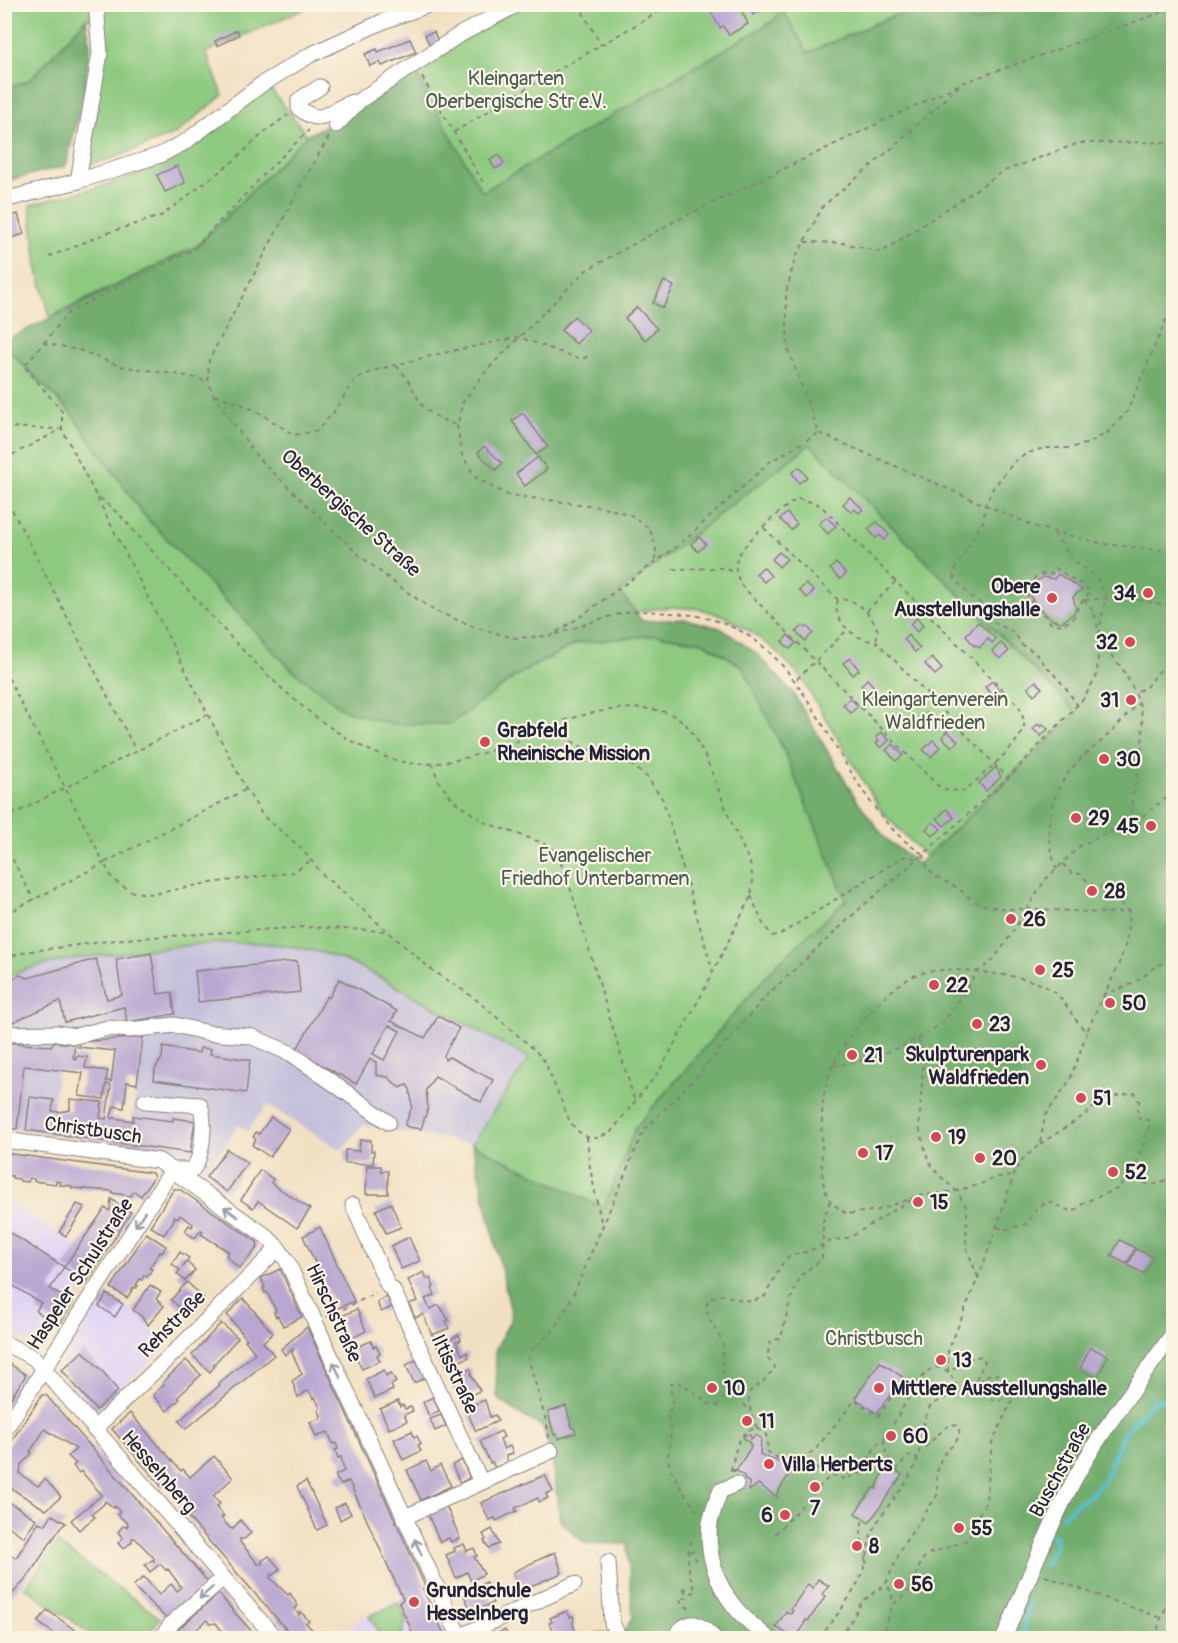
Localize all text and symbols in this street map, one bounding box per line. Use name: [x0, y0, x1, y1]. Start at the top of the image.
park label: Kleingarten Oberbergische Str e.V.: [425, 66, 607, 114]
street label: Oberbergische Straße: [276, 444, 426, 582]
place label: Obere Ausstellungshalle: [894, 574, 1041, 622]
place label: 34: [1113, 581, 1136, 606]
marker: 34: [1141, 586, 1155, 600]
marker: Obere Ausstellungshalle: [1045, 591, 1059, 605]
place label: 32: [1096, 630, 1118, 655]
marker: 32: [1123, 635, 1137, 649]
park label: Kleingartenverein Waldfrieden: [862, 687, 1008, 735]
place label: 31: [1100, 688, 1119, 713]
marker: 31: [1124, 693, 1138, 707]
place label: Grabfeld Rheinische Mission: [497, 718, 650, 766]
marker: Grabfeld Rheinische Mission: [478, 735, 492, 749]
place label: 30: [1116, 747, 1141, 772]
marker: 30: [1097, 752, 1111, 766]
place label: 29: [1088, 806, 1109, 831]
marker: 29: [1069, 811, 1083, 825]
place label: 45: [1117, 814, 1139, 839]
marker: 45: [1144, 819, 1158, 833]
park label: Evangelischer Friedhof Unterbarmen: [500, 843, 690, 891]
place label: 28: [1104, 879, 1125, 904]
marker: 28: [1085, 884, 1099, 898]
place label: 26: [1023, 907, 1046, 932]
marker: 26: [1004, 912, 1018, 926]
place label: 25: [1052, 958, 1074, 983]
marker: 25: [1033, 963, 1047, 977]
place label: 22: [946, 973, 968, 998]
marker: 22: [927, 978, 941, 992]
place label: 50: [1122, 991, 1147, 1016]
marker: 50: [1103, 996, 1117, 1010]
place label: 23: [989, 1012, 1011, 1037]
marker: 23: [970, 1017, 984, 1031]
place label: Skulpturenpark Waldfrieden: [905, 1042, 1030, 1090]
place label: 21: [864, 1043, 883, 1068]
marker: 21: [845, 1048, 859, 1062]
marker: Skulpturenpark Waldfrieden: [1034, 1058, 1048, 1072]
place label: 51: [1093, 1086, 1112, 1111]
marker: 51: [1074, 1091, 1088, 1105]
street label: Christbusch: [43, 1111, 143, 1149]
place label: 19: [948, 1125, 966, 1150]
marker: 19: [929, 1130, 943, 1144]
place label: 17: [875, 1141, 894, 1166]
marker: 17: [856, 1146, 870, 1160]
place label: 20: [992, 1146, 1017, 1171]
marker: 20: [973, 1151, 987, 1165]
place label: 52: [1125, 1160, 1147, 1185]
marker: 52: [1106, 1165, 1120, 1179]
place label: 15: [930, 1190, 949, 1215]
street label: Haspeler Schulstraße: [21, 1193, 139, 1355]
marker: 15: [911, 1195, 925, 1209]
one-way arrow: [224, 1206, 240, 1218]
one-way arrow: [134, 1211, 147, 1228]
street label: Hirschstraße: [300, 1260, 368, 1366]
street label: Rehstraße: [133, 1285, 211, 1363]
park label: Christbusch: [825, 1326, 923, 1351]
street label: Iltisstraße: [426, 1330, 484, 1418]
place label: 13: [953, 1348, 972, 1373]
marker: 13: [934, 1353, 948, 1367]
one-way arrow: [331, 1361, 342, 1379]
place label: 10: [724, 1376, 745, 1401]
place label: Mittlere Ausstellungshalle: [891, 1376, 1108, 1401]
marker: 10: [705, 1381, 719, 1395]
marker: Mittlere Ausstellungshalle: [872, 1381, 886, 1395]
place label: 11: [759, 1409, 775, 1434]
marker: 11: [740, 1414, 754, 1428]
street label: Buschstraße: [1024, 1418, 1096, 1522]
place label: 60: [903, 1424, 928, 1449]
street label: Hesselnberg: [116, 1425, 202, 1519]
marker: 60: [884, 1429, 898, 1443]
place label: Villa Herberts: [781, 1452, 892, 1477]
marker: Villa Herberts: [762, 1457, 776, 1471]
marker: 7: [808, 1480, 822, 1494]
place label: 7: [810, 1496, 821, 1521]
place label: 6: [761, 1503, 773, 1528]
marker: 6: [778, 1508, 792, 1522]
place label: 55: [971, 1516, 993, 1541]
marker: 55: [952, 1521, 966, 1535]
place label: 8: [869, 1534, 879, 1559]
one-way arrow: [412, 1538, 423, 1556]
marker: 8: [850, 1539, 864, 1553]
place label: 56: [911, 1572, 934, 1597]
marker: 56: [892, 1577, 906, 1591]
place label: Grundschule Hesselnberg: [426, 1578, 532, 1626]
one-way arrow: [199, 1586, 214, 1600]
marker: Grundschule Hesselnberg: [407, 1595, 421, 1609]

